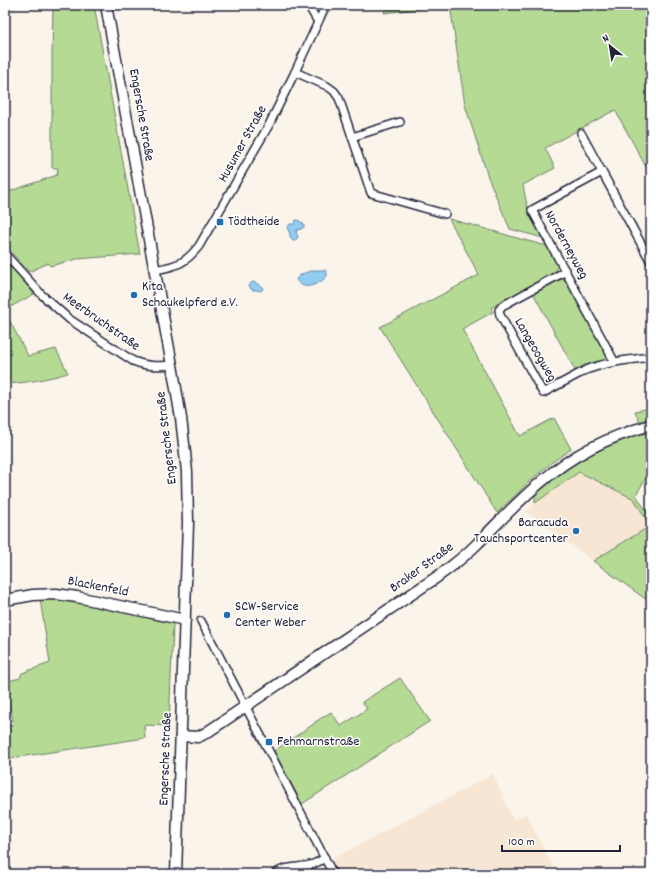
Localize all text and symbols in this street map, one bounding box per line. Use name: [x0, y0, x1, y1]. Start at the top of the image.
north arrow: [590, 26, 630, 66]
text: N: [600, 31, 613, 47]
street label: Engersche Straße: [123, 67, 159, 163]
street label: Husumer Straße: [214, 102, 272, 186]
street label: Norderneyweg: [539, 207, 593, 283]
place label: Tödtheide: [228, 212, 279, 232]
marker: Tödtheide: [215, 217, 225, 227]
place label: Kita Schaukelpferd e.V.: [142, 277, 238, 313]
street label: Meerbruchstraße: [58, 288, 144, 356]
marker: Kita Schaukelpferd e.V.: [129, 290, 139, 300]
street label: Langeoogweg: [509, 314, 561, 386]
street label: Engersche Straße: [151, 390, 183, 486]
place label: Baracuda Tauchsportcenter: [474, 513, 569, 549]
marker: Baracuda Tauchsportcenter: [571, 526, 581, 536]
street label: Braker Straße: [386, 538, 458, 598]
street label: Blackenfeld: [66, 571, 130, 603]
place label: SCW-Service Center Weber: [235, 597, 307, 633]
marker: SCW-Service Center Weber: [222, 610, 232, 620]
street label: Engersche Straße: [154, 712, 178, 806]
place label: Fehmarnstraße: [277, 732, 359, 752]
marker: Fehmarnstraße: [264, 737, 274, 747]
scale bar: [502, 827, 620, 853]
text: 100 m: [508, 834, 535, 851]

